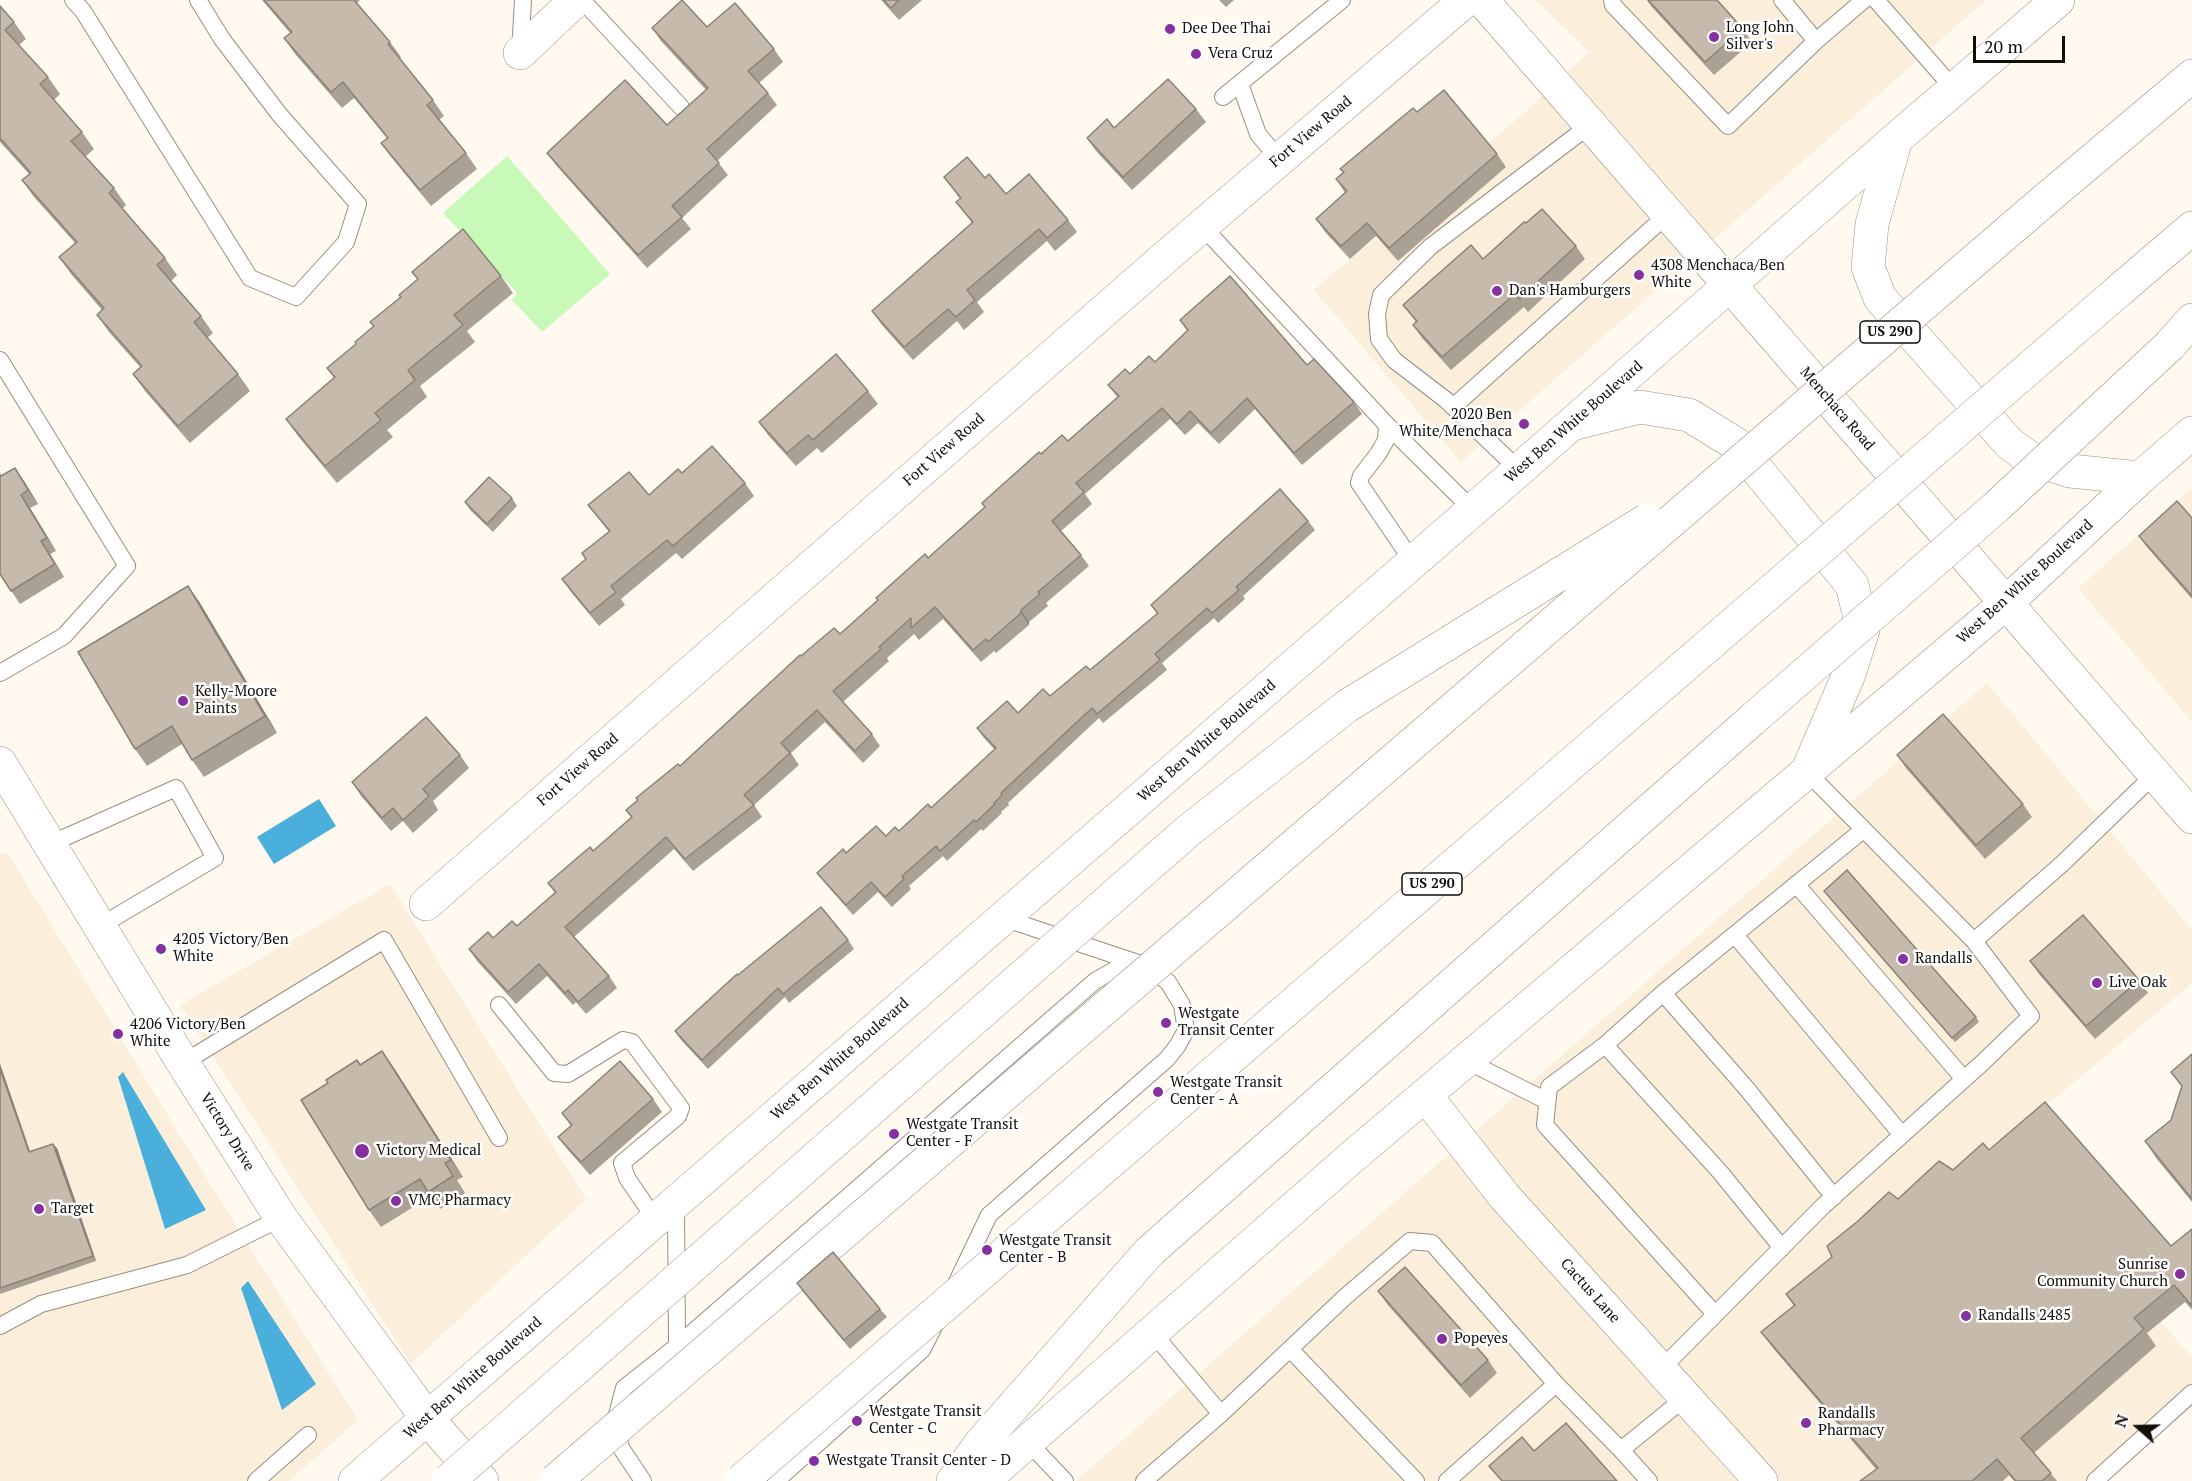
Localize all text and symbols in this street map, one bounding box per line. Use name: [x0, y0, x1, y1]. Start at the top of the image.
place label: Long John Silver's: [1726, 19, 1794, 54]
place label: Dee Dee Thai: [1182, 20, 1271, 38]
marker: Dee Dee Thai: [1163, 22, 1177, 36]
scale bar: [1976, 24, 2068, 62]
marker: Long John Silver's: [1707, 30, 1721, 44]
text: 20 m: [1984, 34, 2023, 58]
place label: Vera Cruz: [1208, 45, 1273, 63]
marker: Vera Cruz: [1189, 47, 1203, 61]
street label: Fort View Road: [1266, 92, 1356, 172]
place label: 4308 Menchaca/Ben White: [1651, 257, 1785, 292]
marker: 4308 Menchaca/Ben White: [1632, 268, 1646, 282]
place label: Dan's Hamburgers: [1509, 282, 1631, 300]
marker: Dan's Hamburgers: [1490, 284, 1504, 298]
road number: US 290: [1860, 321, 1920, 343]
street label: West Ben White Boulevard: [1501, 357, 1647, 487]
street label: Menchaca Road: [1796, 364, 1878, 454]
place label: 2020 Ben White/Menchaca: [1399, 406, 1512, 441]
street label: Fort View Road: [900, 410, 988, 490]
marker: 2020 Ben White/Menchaca: [1517, 417, 1531, 431]
street label: West Ben White Boulevard: [1953, 516, 2097, 648]
street label: West Ben White Boulevard: [1134, 676, 1280, 806]
place label: Kelly-Moore Paints: [195, 683, 277, 718]
marker: Kelly-Moore Paints: [176, 694, 190, 708]
street label: Fort View Road: [534, 730, 622, 810]
road number: US 290: [1402, 873, 1462, 895]
place label: 4205 Victory/Ben White: [173, 931, 289, 966]
marker: 4205 Victory/Ben White: [154, 942, 168, 956]
place label: Randalls: [1915, 950, 1972, 968]
marker: Randalls: [1896, 952, 1910, 966]
place label: Live Oak: [2109, 974, 2167, 992]
marker: Live Oak: [2090, 976, 2104, 990]
street label: West Ben White Boulevard: [767, 994, 913, 1124]
place label: Westgate Transit Center: [1178, 1005, 1274, 1040]
place label: 4206 Victory/Ben White: [130, 1016, 246, 1051]
marker: Westgate Transit Center: [1159, 1016, 1173, 1030]
marker: 4206 Victory/Ben White: [111, 1027, 125, 1041]
place label: Westgate Transit Center - A: [1170, 1074, 1283, 1109]
marker: Westgate Transit Center - A: [1151, 1085, 1165, 1099]
street label: Victory Drive: [196, 1090, 258, 1174]
place label: Westgate Transit Center - F: [906, 1116, 1019, 1151]
marker: Westgate Transit Center - F: [887, 1127, 901, 1141]
marker: Victory Medical: [353, 1142, 371, 1160]
place label: Victory Medical: [376, 1142, 481, 1160]
place label: VMC Pharmacy: [408, 1192, 511, 1210]
marker: VMC Pharmacy: [389, 1194, 403, 1208]
place label: Target: [51, 1200, 94, 1218]
marker: Target: [32, 1202, 46, 1216]
place label: Westgate Transit Center - B: [999, 1232, 1112, 1267]
marker: Westgate Transit Center - B: [980, 1243, 994, 1257]
street label: Cactus Lane: [1556, 1255, 1624, 1327]
place label: Sunrise Community Church: [2037, 1256, 2168, 1291]
marker: Sunrise Community Church: [2173, 1267, 2187, 1281]
place label: Randalls 2485: [1978, 1307, 2071, 1325]
marker: Randalls 2485: [1959, 1309, 1973, 1323]
street label: West Ben White Boulevard: [400, 1313, 546, 1443]
place label: Popeyes: [1454, 1330, 1508, 1348]
marker: Popeyes: [1435, 1332, 1449, 1346]
north arrow: [2108, 1397, 2168, 1457]
place label: Westgate Transit Center - C: [869, 1403, 982, 1438]
place label: Randalls Pharmacy: [1818, 1405, 1884, 1440]
text: N: [2109, 1411, 2133, 1430]
marker: Westgate Transit Center - C: [850, 1414, 864, 1428]
marker: Randalls Pharmacy: [1799, 1416, 1813, 1430]
place label: Westgate Transit Center - D: [826, 1452, 1011, 1470]
marker: Westgate Transit Center - D: [807, 1454, 821, 1468]

